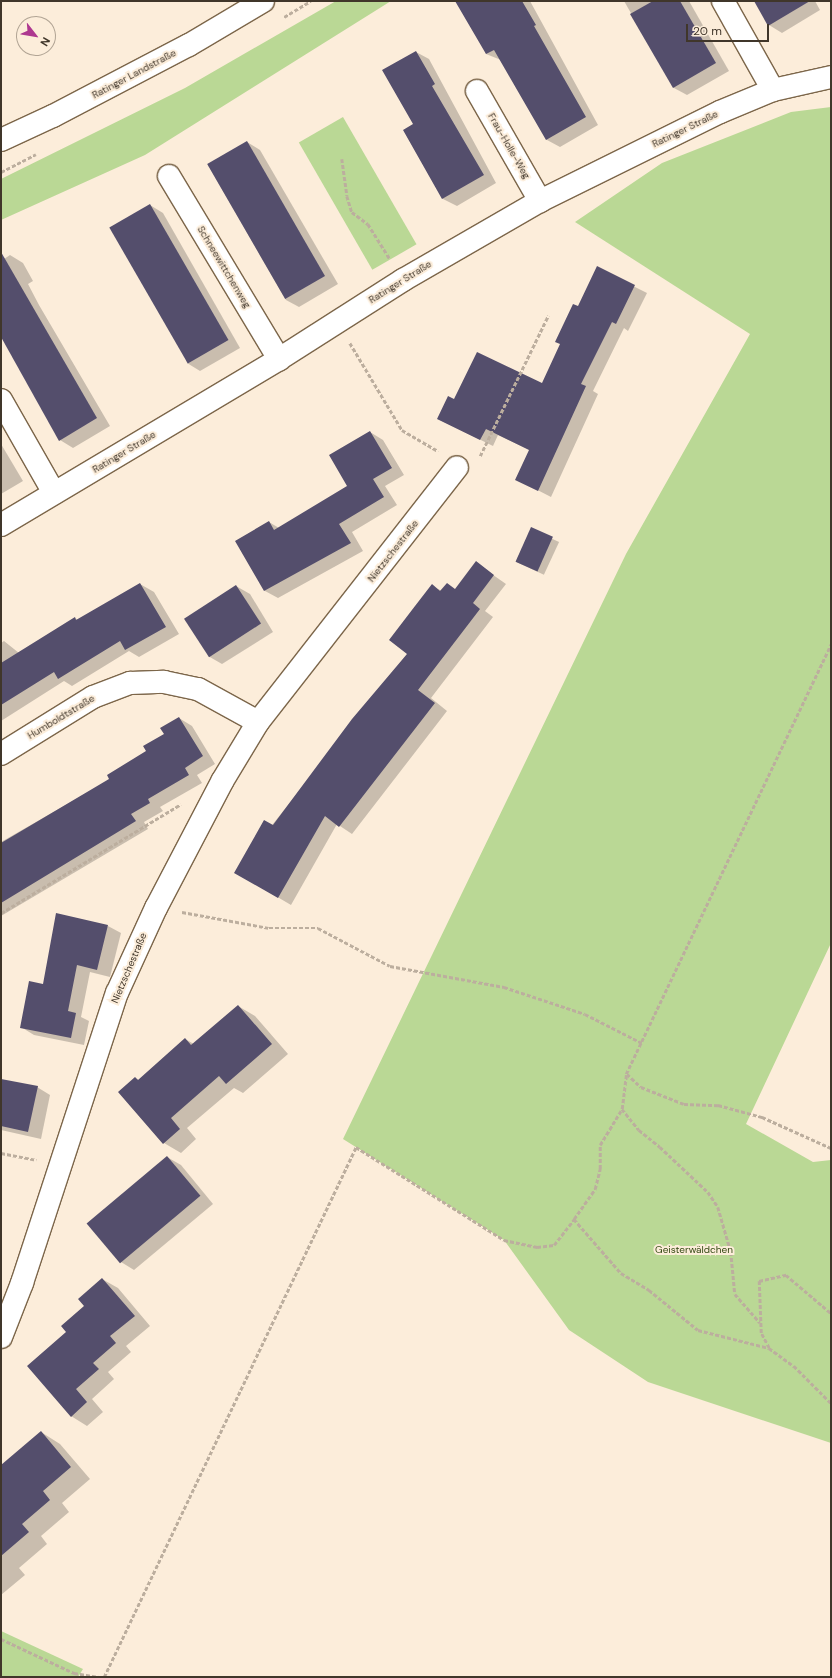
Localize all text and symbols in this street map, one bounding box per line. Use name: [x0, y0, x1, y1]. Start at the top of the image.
north arrow: [16, 16, 56, 56]
scale bar: [688, 16, 771, 42]
text: 20 m: [693, 23, 722, 39]
text: N: [37, 35, 53, 49]
street label: Ratinger Landstraße: [90, 47, 178, 101]
street label: Ratinger Straße: [650, 108, 720, 150]
street label: Frau-Holle-Weg: [485, 111, 533, 181]
street label: Schneewittchenweg: [195, 224, 253, 310]
street label: Ratinger Straße: [366, 258, 434, 306]
street label: Ratinger Straße: [90, 428, 158, 476]
street label: Nietzschestraße: [365, 518, 421, 584]
street label: Humboldtstraße: [25, 692, 97, 742]
street label: Nietzschestraße: [109, 931, 149, 1005]
park label: Geisterwäldchen: [655, 1244, 733, 1256]

